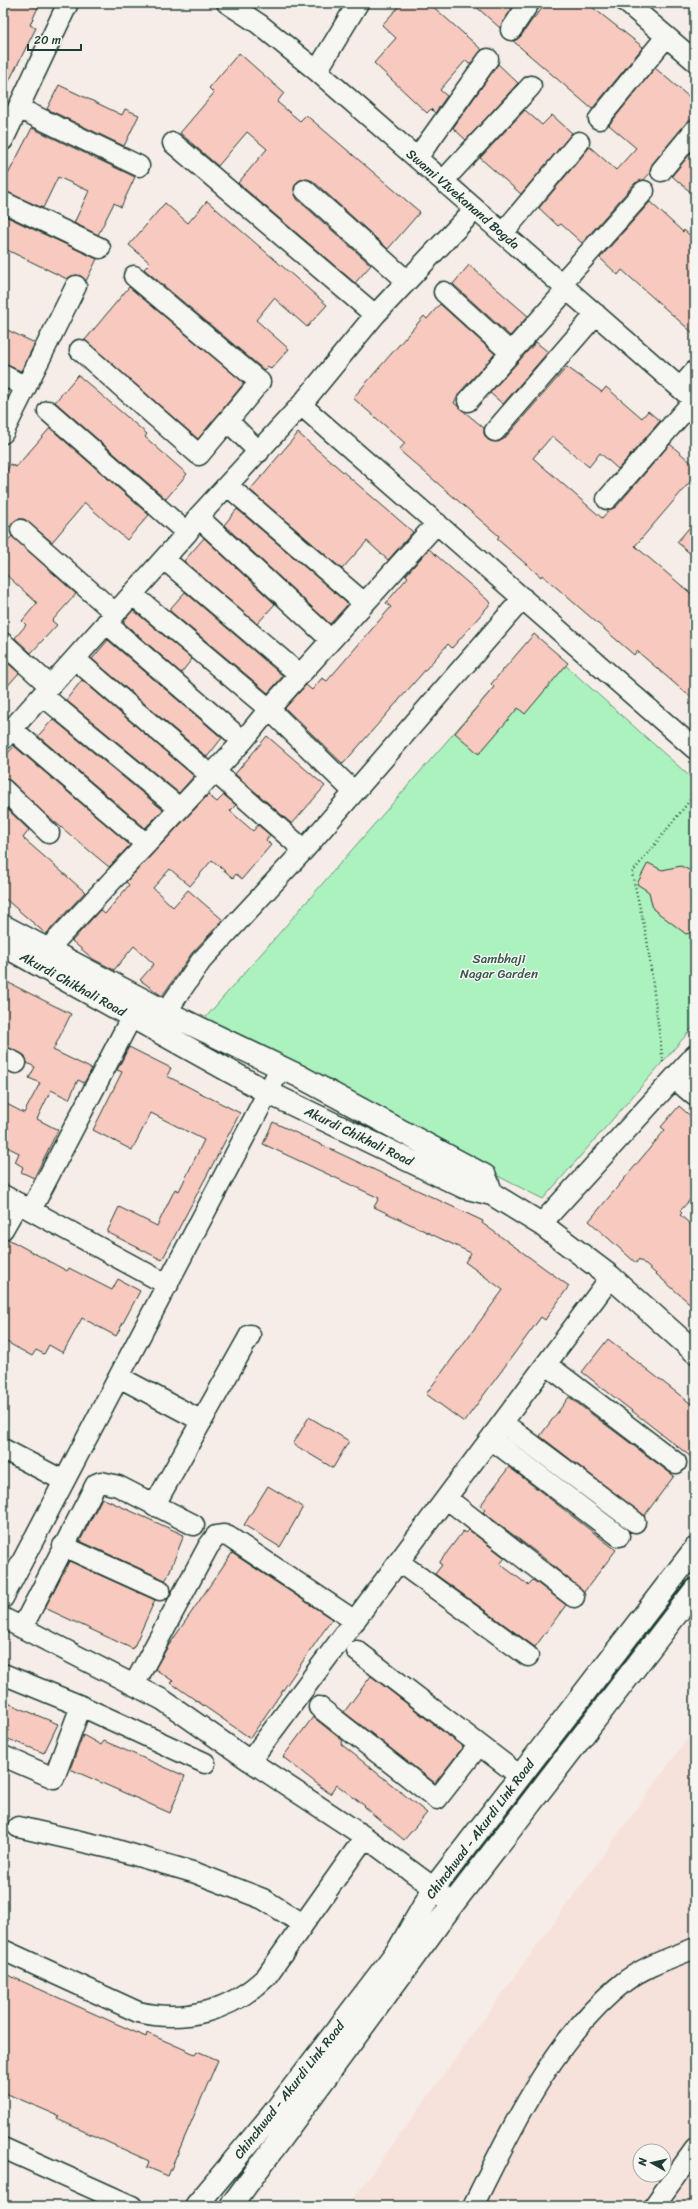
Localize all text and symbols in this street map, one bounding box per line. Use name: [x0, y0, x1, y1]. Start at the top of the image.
scale bar: [28, 26, 81, 52]
text: 20 m: [34, 29, 61, 51]
street label: Swami VIvekanand Bogda: [401, 143, 525, 255]
street label: Akurdi Chikhali Road: [15, 945, 131, 1023]
park label: Sambhaji Nagar Garden: [460, 947, 538, 985]
street label: Akurdi Chikhali Road: [300, 1099, 418, 1173]
street label: Chinchwad - Akurdi Link Road: [420, 1753, 541, 1904]
street label: Chinchwad - Akurdi Link Road: [228, 2015, 351, 2164]
north arrow: [632, 2143, 672, 2183]
text: N: [633, 2156, 653, 2168]

